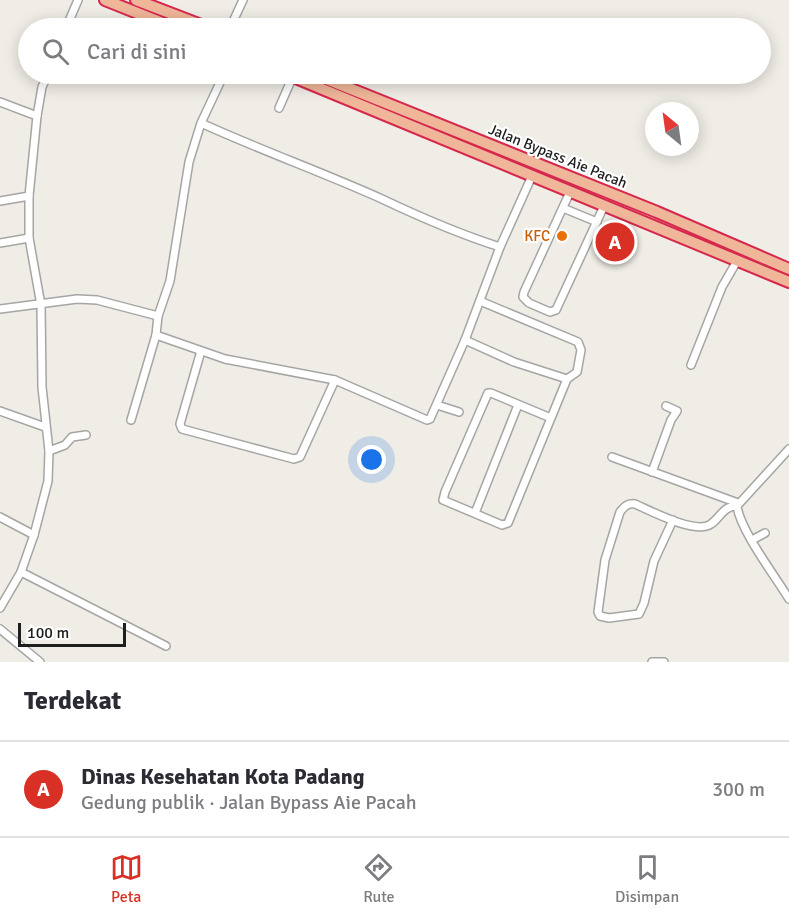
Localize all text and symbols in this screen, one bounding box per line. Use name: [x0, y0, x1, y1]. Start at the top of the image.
search box: [18, 18, 771, 84]
icon: search: [39, 35, 72, 68]
text: Cari di sini: [87, 38, 187, 65]
north arrow: [645, 102, 699, 156]
street label: Jalan Bypass Aie Pacah: [486, 120, 630, 192]
pin: A: [596, 220, 634, 264]
place label: KFC: [524, 227, 550, 245]
marker: KFC: [555, 229, 569, 243]
your location: [357, 445, 386, 474]
scale bar: [18, 620, 126, 648]
text: 100 m: [27, 623, 69, 643]
text: Terdekat: [24, 685, 121, 717]
text: Dinas Kesehatan Kota Padang: [81, 763, 365, 790]
text: A: [37, 777, 50, 802]
text: 300 m: [712, 777, 765, 802]
text: Gedung publik · Jalan Bypass Aie Pacah: [81, 790, 417, 815]
tab: Peta: [110, 851, 143, 907]
tab: Rute: [362, 851, 395, 907]
tab: Disimpan: [615, 851, 679, 907]

